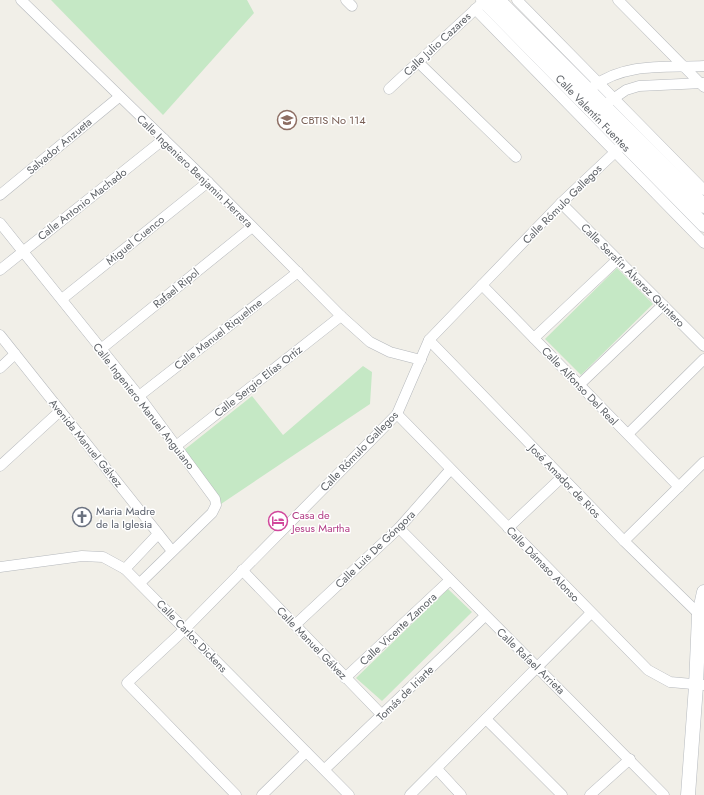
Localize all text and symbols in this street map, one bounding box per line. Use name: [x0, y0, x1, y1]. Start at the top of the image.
street label: Calle Julio Cazares: [400, 8, 475, 79]
street label: Calle Valentín Fuentes: [552, 71, 635, 156]
school or university icon: CBTIS No 114: [276, 109, 298, 131]
street label: Calle Ingeniero Benjamin Herrera: [133, 111, 257, 231]
place label: CBTIS No 114: [301, 112, 366, 128]
street label: Salvador Anzueta: [23, 114, 95, 178]
street label: Calle Rómulo Gallegos: [519, 160, 606, 247]
street label: Calle Antonio Machado: [34, 164, 130, 244]
street label: Miguel Cuenco: [102, 211, 168, 269]
street label: Calle Serafín Álvarez Quintero: [577, 219, 689, 331]
street label: Rafael Ripol: [150, 264, 202, 312]
street label: Calle Manuel Riquelme: [171, 294, 266, 373]
street label: Calle Ingeniero Manuel Anguiano: [89, 339, 199, 473]
street label: Calle Sergio Elías Ortíz: [210, 341, 306, 421]
street label: Calle Alfonso Del Real: [538, 343, 622, 429]
street label: Avenida Manuel Gálvez: [45, 395, 127, 491]
street label: Calle Rómulo Gallegos: [316, 407, 402, 495]
street label: José Amador de Rios: [524, 439, 605, 522]
place label: Maria Madre de la Iglesia: [96, 503, 156, 532]
church icon: Maria Madre de la Iglesia: [71, 506, 93, 528]
street label: Calle Luis De Góngora: [331, 506, 419, 592]
place label: Casa de Jesus Martha: [290, 507, 350, 536]
hotel icon: Casa de Jesus Martha: [267, 510, 289, 532]
street label: Calle Dámaso Alonso: [503, 523, 583, 605]
street label: Calle Vicente Zamora: [356, 589, 440, 669]
street label: Calle Carlos Dickens: [153, 596, 231, 676]
street label: Calle Manuel Gálvez: [273, 603, 351, 683]
street label: Calle Rafael Arrieta: [493, 624, 569, 698]
street label: Tomás de Iriarte: [373, 661, 437, 724]

